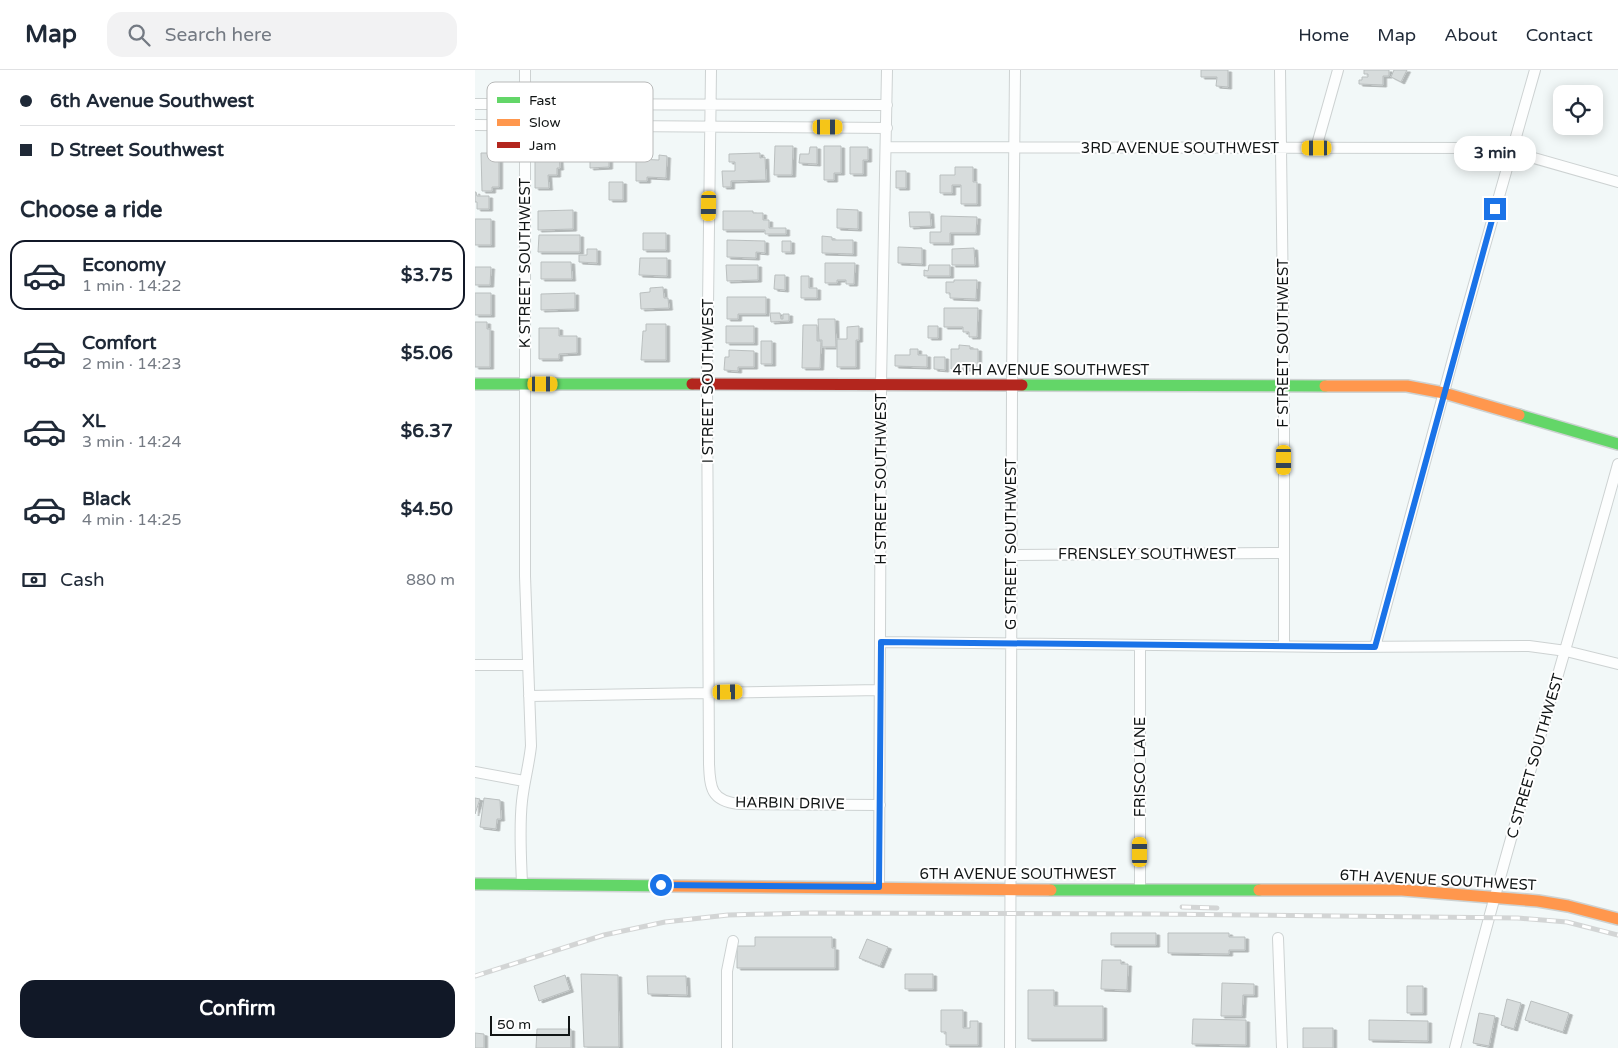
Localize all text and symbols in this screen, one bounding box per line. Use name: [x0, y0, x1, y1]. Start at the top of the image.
search box: [107, 12, 457, 57]
text: Map: [25, 20, 77, 49]
icon: search: [125, 21, 153, 49]
text: Search here: [165, 24, 272, 46]
text: Home: [1298, 24, 1349, 46]
text: Map: [1377, 24, 1416, 46]
text: About: [1444, 24, 1498, 46]
text: Contact: [1526, 24, 1593, 46]
legend: [487, 82, 653, 162]
map controls: [1553, 85, 1603, 135]
button: locate: [1553, 85, 1603, 135]
text: 6th Avenue Southwest: [50, 90, 254, 112]
text: Fast: [529, 92, 557, 109]
text: Slow: [529, 114, 561, 131]
car: [813, 120, 843, 135]
callout: 3 min: [1454, 136, 1536, 172]
text: Jam: [529, 137, 556, 154]
text: D Street Southwest: [50, 139, 224, 161]
street label: 3RD AVENUE SOUTHWEST: [1081, 139, 1279, 157]
car: [1302, 141, 1332, 156]
text: 3 min: [1474, 143, 1516, 163]
street label: K STREET SOUTHWEST: [516, 178, 534, 348]
car: [701, 191, 716, 221]
text: Choose a ride: [20, 197, 163, 223]
route end: [1484, 198, 1506, 220]
icon: car: [22, 253, 67, 298]
text: Economy: [82, 254, 166, 276]
street label: F STREET SOUTHWEST: [1274, 258, 1292, 428]
text: $3.75: [401, 264, 453, 286]
text: 1 min · 14:22: [82, 276, 181, 296]
street label: I STREET SOUTHWEST: [699, 299, 717, 463]
icon: car: [22, 331, 67, 376]
text: Comfort: [82, 332, 156, 354]
text: $5.06: [401, 342, 453, 364]
text: 2 min · 14:23: [82, 354, 181, 374]
street label: 4TH AVENUE SOUTHWEST: [953, 361, 1149, 379]
car: [528, 377, 558, 392]
street label: H STREET SOUTHWEST: [872, 393, 890, 565]
icon: car: [22, 409, 67, 454]
text: XL: [82, 410, 106, 432]
text: $6.37: [401, 420, 453, 442]
text: 3 min · 14:24: [82, 432, 181, 452]
car: [1276, 445, 1291, 475]
street label: G STREET SOUTHWEST: [1002, 458, 1020, 630]
icon: car: [22, 487, 67, 532]
text: Black: [82, 488, 131, 510]
text: $4.50: [401, 498, 453, 520]
text: 4 min · 14:25: [82, 510, 181, 530]
street label: FRENSLEY SOUTHWEST: [1058, 545, 1236, 563]
icon: cash: [20, 566, 48, 594]
text: Cash: [60, 569, 105, 591]
text: 880 m: [406, 570, 455, 590]
street label: C STREET SOUTHWEST: [1503, 671, 1567, 841]
car: [712, 684, 743, 700]
street label: FRISCO LANE: [1131, 717, 1149, 817]
street label: HARBIN DRIVE: [735, 793, 845, 813]
car: [1132, 837, 1147, 867]
street label: 6TH AVENUE SOUTHWEST: [920, 865, 1116, 883]
street label: 6TH AVENUE SOUTHWEST: [1339, 866, 1537, 894]
route start: [650, 874, 672, 896]
button: Confirm: [20, 980, 455, 1038]
scale bar: [490, 1013, 570, 1036]
text: 50 m: [497, 1016, 531, 1033]

